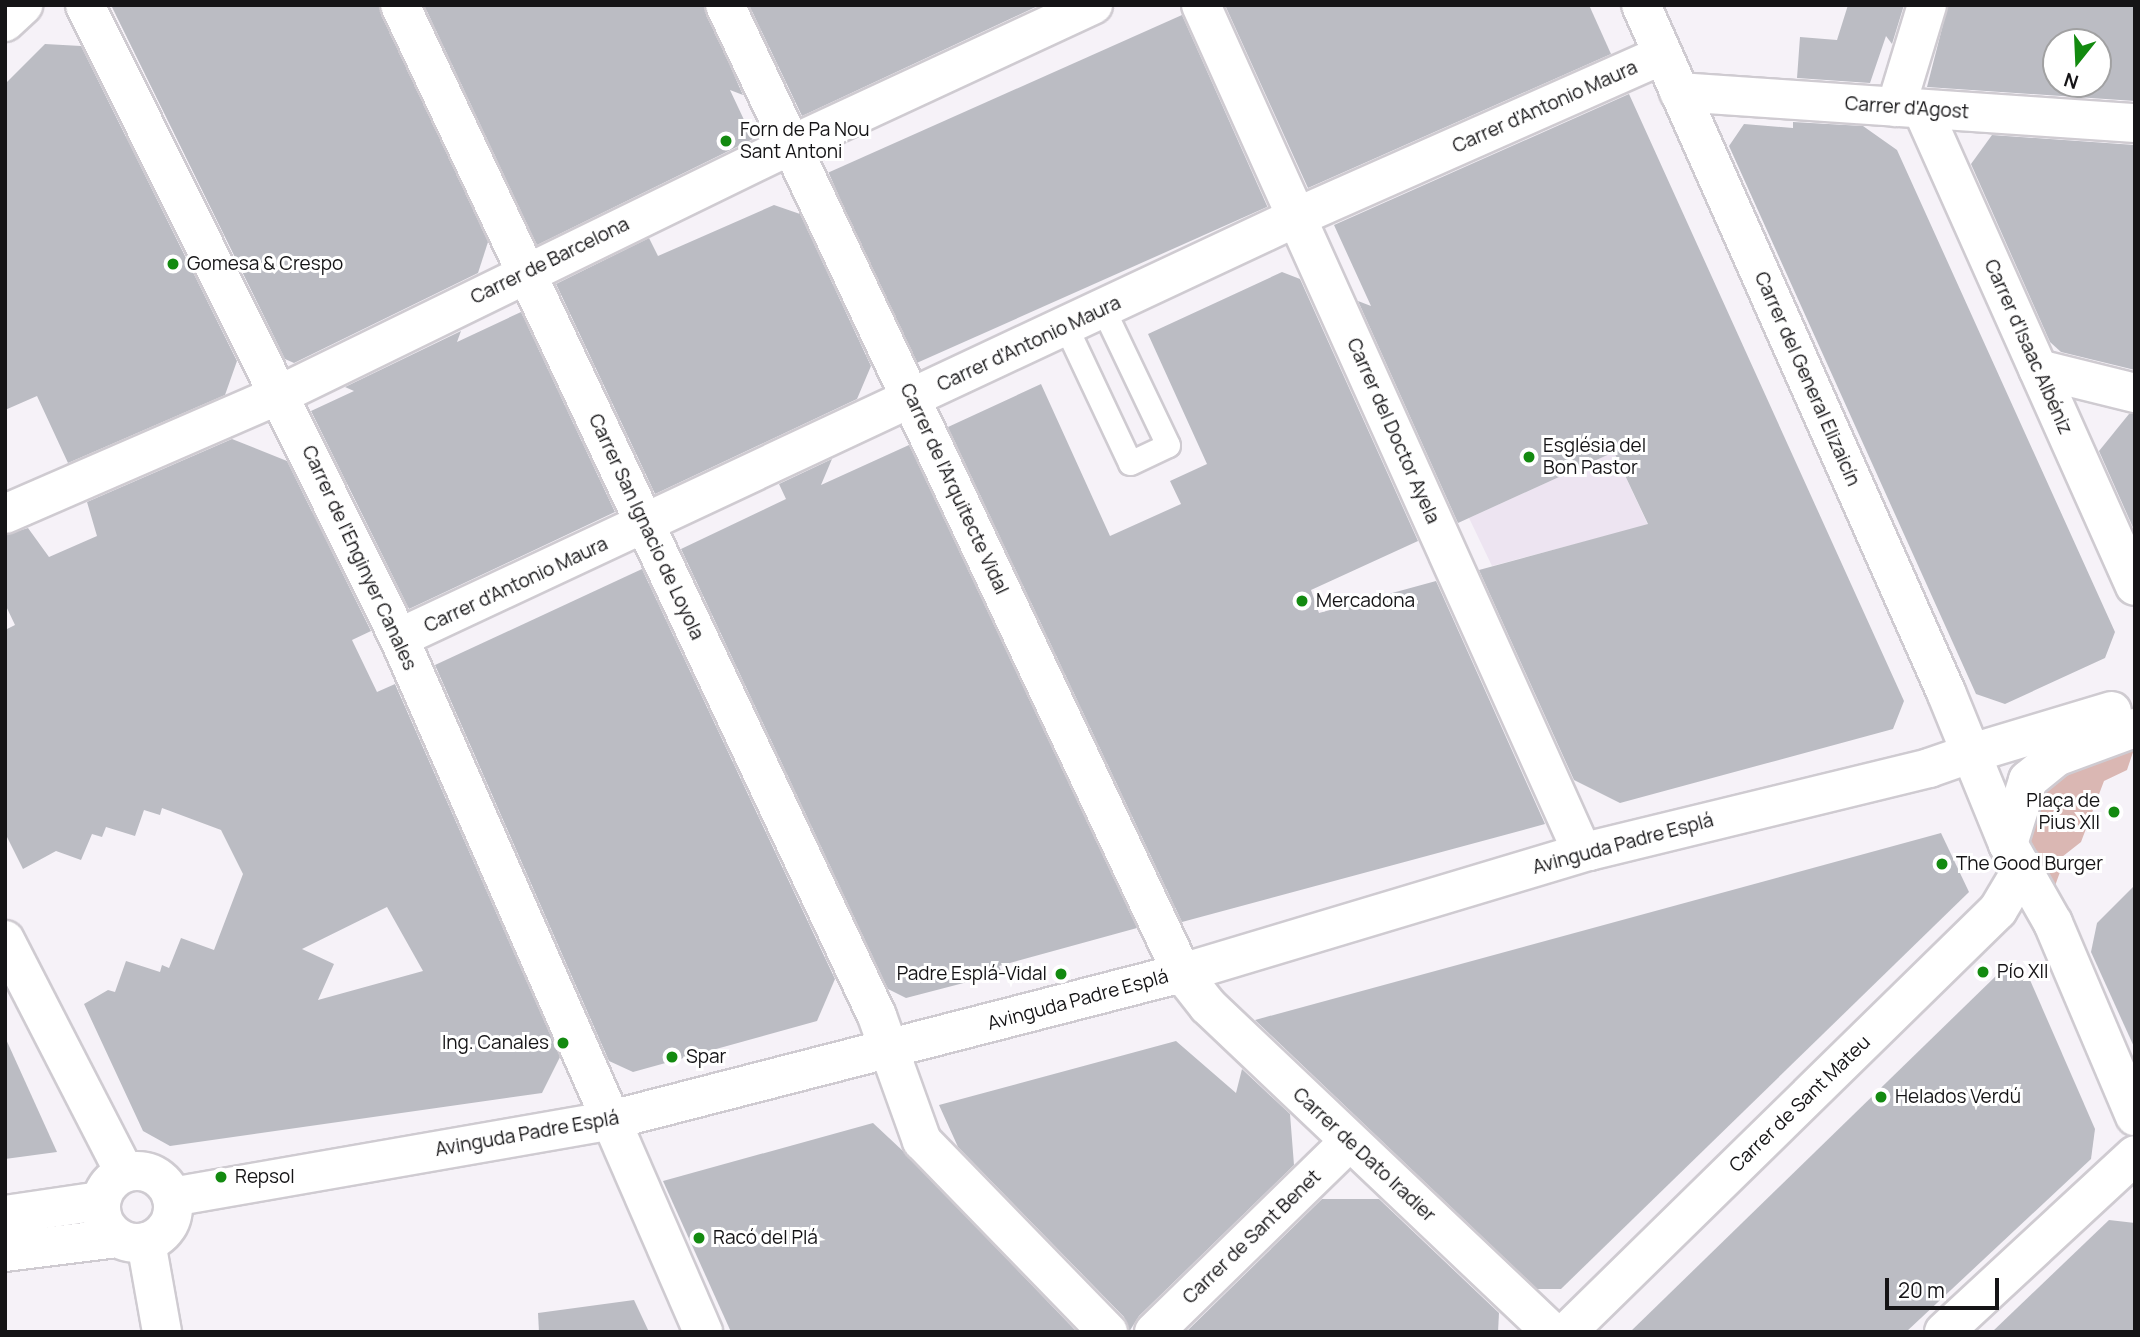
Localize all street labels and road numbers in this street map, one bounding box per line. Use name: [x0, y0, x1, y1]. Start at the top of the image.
street label: Carrer d'Antonio Maura: [1449, 56, 1641, 158]
street label: Carrer d'Agost: [1844, 92, 1970, 124]
street label: Carrer de Barcelona: [467, 213, 633, 309]
street label: Carrer d'Isaac Albéniz: [1979, 256, 2077, 438]
street label: Carrer del General Elizaicín: [1749, 268, 1865, 490]
street label: Carrer d'Antonio Maura: [934, 291, 1124, 397]
street label: Carrer del Doctor Ayela: [1342, 335, 1444, 527]
street label: Carrer de l'Arquitecte Vidal: [895, 380, 1013, 598]
street label: Carrer San Ignacio de Loyola: [584, 410, 708, 644]
street label: Carrer de l'Enginyer Canales: [297, 442, 421, 674]
street label: Carrer d'Antonio Maura: [421, 532, 611, 638]
street label: Avinguda Padre Esplá: [1530, 809, 1716, 879]
street label: Avinguda Padre Esplá: [985, 965, 1171, 1035]
street label: Carrer de Sant Mateu: [1725, 1031, 1875, 1177]
street label: Carrer de Dato Iradier: [1288, 1083, 1440, 1227]
street label: Avinguda Padre Esplá: [433, 1107, 621, 1161]
street label: Carrer de Sant Benet: [1178, 1165, 1326, 1309]

